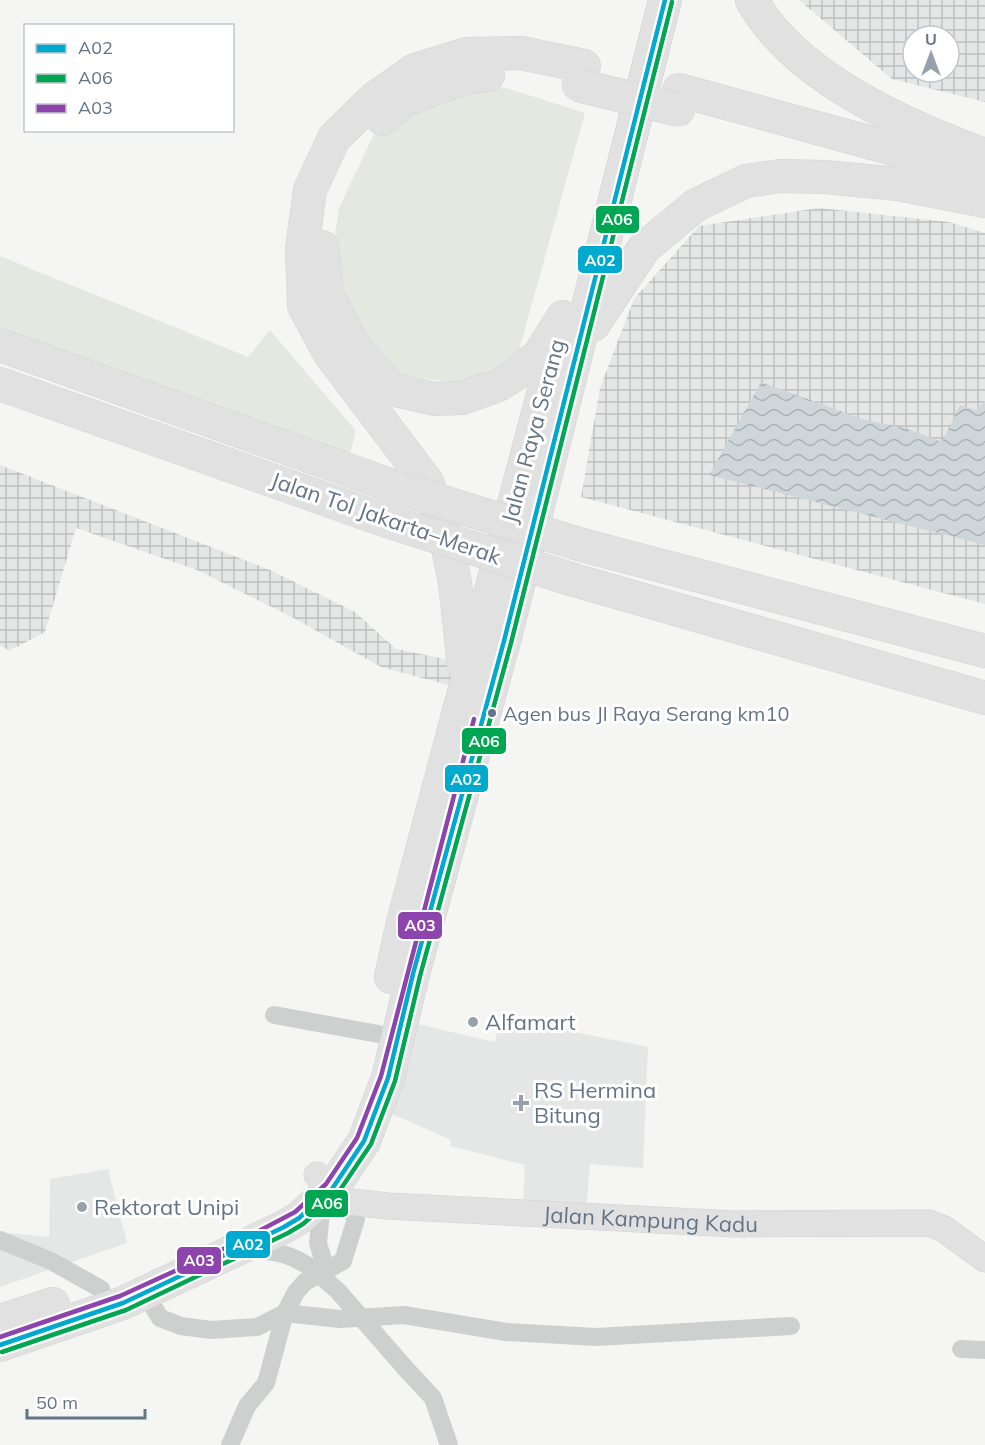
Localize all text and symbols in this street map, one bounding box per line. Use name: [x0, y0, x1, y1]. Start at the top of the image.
legend: [24, 24, 234, 132]
north arrow: [901, 24, 961, 84]
text: U: [925, 29, 937, 49]
text: A02: [78, 36, 113, 59]
text: A06: [78, 66, 113, 89]
text: A03: [78, 96, 113, 119]
line badge: A06: [595, 205, 640, 234]
text: A06: [601, 209, 633, 229]
line badge: A02: [577, 245, 623, 274]
text: A02: [584, 250, 616, 270]
street label: Jalan Raya Serang: [495, 336, 571, 526]
street label: Jalan Tol Jakarta–Merak: [267, 465, 505, 571]
place label: Agen bus Jl Raya Serang km10: [503, 701, 789, 726]
marker: Agen bus Jl Raya Serang km10: [486, 707, 498, 719]
line badge: A06: [461, 727, 507, 755]
text: A06: [468, 731, 500, 751]
line badge: A02: [444, 764, 489, 793]
text: A02: [450, 769, 482, 789]
line badge: A03: [397, 911, 443, 940]
text: A03: [404, 915, 436, 935]
place label: Alfamart: [485, 1008, 576, 1036]
marker: Alfamart: [466, 1015, 480, 1029]
place label: RS Hermina Bitung: [534, 1076, 656, 1129]
marker: RS Hermina Bitung: [512, 1094, 530, 1112]
line badge: A06: [304, 1189, 349, 1218]
place label: Rektorat Unipi: [94, 1193, 239, 1221]
text: A06: [311, 1193, 343, 1213]
marker: Rektorat Unipi: [75, 1200, 89, 1214]
street label: Jalan Kampung Kadu: [543, 1200, 758, 1238]
line badge: A02: [225, 1230, 271, 1259]
text: A02: [232, 1234, 264, 1254]
line badge: A03: [176, 1246, 222, 1275]
text: A03: [183, 1250, 215, 1270]
scale bar: [27, 1382, 146, 1420]
text: 50 m: [36, 1391, 78, 1414]

